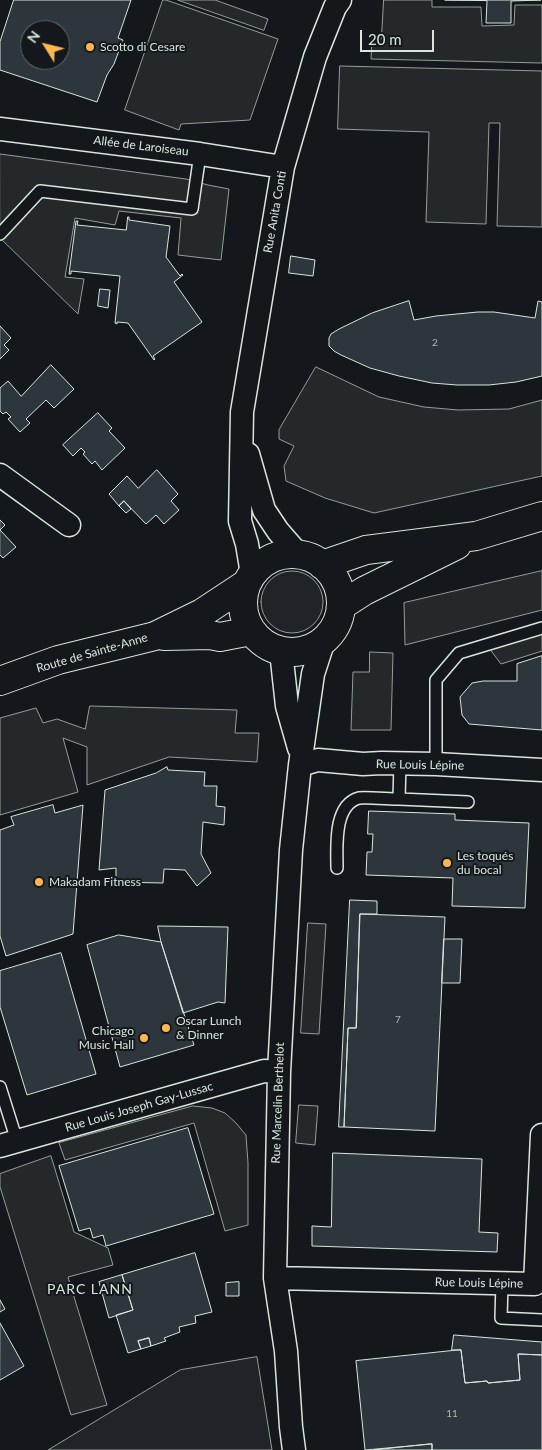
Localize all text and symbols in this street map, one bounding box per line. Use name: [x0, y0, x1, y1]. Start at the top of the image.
north arrow: [20, 20, 70, 70]
scale bar: [362, 20, 436, 52]
text: N: [23, 27, 43, 46]
text: 20 m: [368, 30, 402, 48]
place label: Scotto di Cesare: [100, 40, 185, 54]
marker: Scotto di Cesare: [84, 41, 96, 53]
street label: Allée de Laroiseau: [93, 133, 189, 159]
street label: Rue Anita Conti: [261, 170, 289, 254]
house number: 2: [432, 337, 438, 349]
street label: Route de Sainte-Anne: [35, 630, 149, 676]
street label: Rue Louis Lépine: [376, 757, 464, 773]
place label: Les toqués du bocal: [457, 849, 513, 877]
marker: Les toqués du bocal: [441, 857, 453, 869]
place label: Makadam Fitness: [49, 875, 141, 889]
marker: Makadam Fitness: [33, 876, 45, 888]
place label: Oscar Lunch & Dinner: [176, 1014, 241, 1042]
house number: 7: [395, 1014, 401, 1026]
marker: Oscar Lunch & Dinner: [160, 1022, 172, 1034]
place label: Chicago Music Hall: [79, 1024, 134, 1052]
marker: Chicago Music Hall: [138, 1032, 150, 1044]
street label: Rue Marcelin Berthelot: [269, 1042, 287, 1164]
street label: Rue Louis Joseph Gay-Lussac: [63, 1079, 215, 1135]
street label: Rue Louis Lépine: [435, 1275, 523, 1291]
district label: PARC LANN: [46, 1281, 134, 1297]
house number: 11: [446, 1408, 458, 1420]

